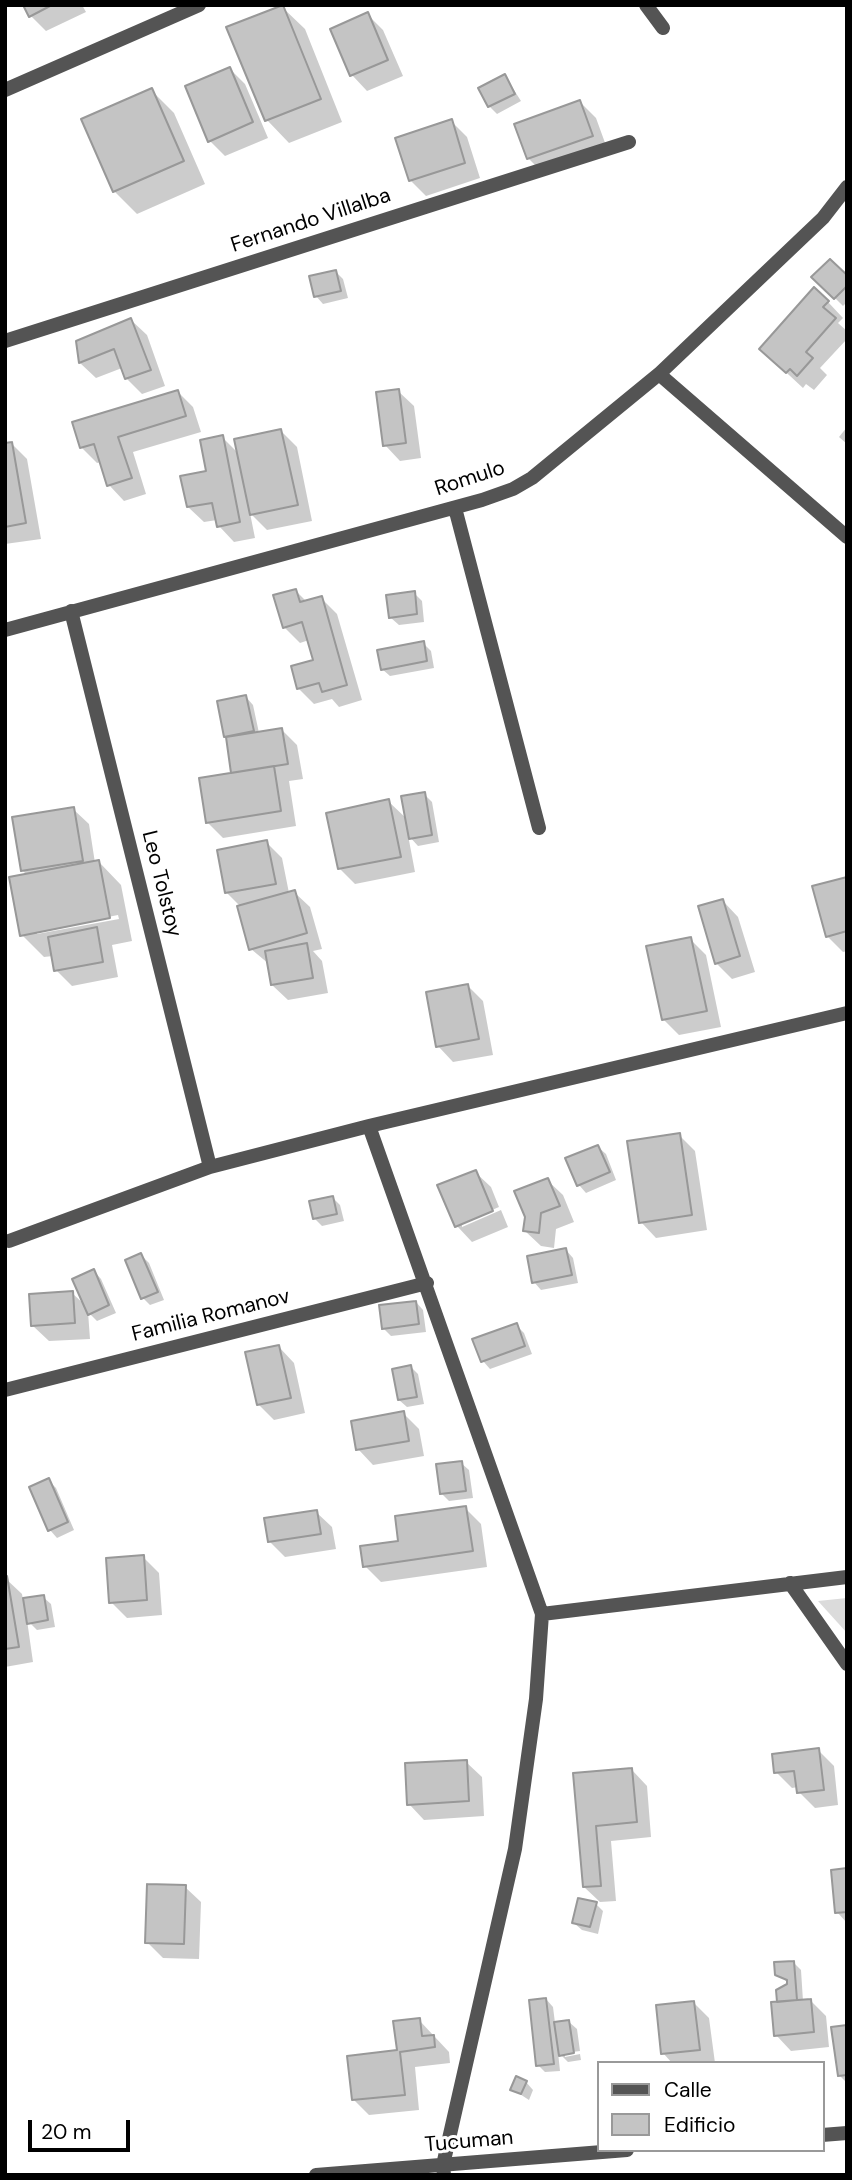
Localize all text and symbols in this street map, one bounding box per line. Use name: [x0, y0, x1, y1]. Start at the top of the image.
street label: Fernando Villalba: [228, 183, 394, 259]
street label: Romulo: [432, 456, 508, 502]
street label: Leo Tolstoy: [136, 828, 186, 940]
street label: Familia Romanov: [129, 1284, 293, 1348]
legend: [596, 2061, 824, 2152]
text: Calle: [664, 2076, 712, 2104]
scale bar: [32, 2106, 133, 2150]
text: Edificio: [664, 2111, 735, 2139]
text: 20 m: [41, 2118, 92, 2146]
street label: Tucuman: [424, 2126, 514, 2158]

